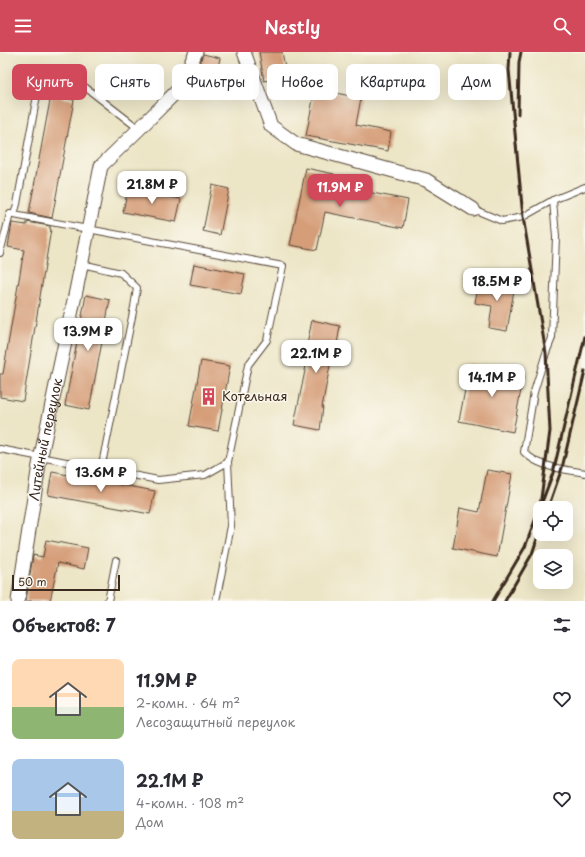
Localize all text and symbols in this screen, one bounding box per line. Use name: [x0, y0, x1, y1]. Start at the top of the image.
text: Nestly: [265, 13, 320, 40]
icon: menu: [12, 15, 34, 37]
icon: search: [551, 15, 573, 37]
chip: Купить: [12, 64, 87, 100]
chip: Снять: [95, 64, 164, 100]
chip: Фильтры: [172, 64, 259, 100]
chip: Новое: [267, 64, 338, 100]
chip: Квартира: [346, 64, 440, 100]
chip: Дом: [448, 64, 506, 100]
pin: 21.8M ₽: [115, 171, 189, 205]
text: 21.8M ₽: [126, 174, 178, 193]
pin: 11.9M ₽: [303, 174, 377, 208]
text: 11.9M ₽: [317, 177, 363, 196]
pin: 18.5M ₽: [460, 268, 534, 302]
text: 18.5M ₽: [472, 271, 522, 290]
pin: 13.9M ₽: [51, 318, 125, 352]
text: 13.9M ₽: [63, 321, 113, 340]
pin: 22.1M ₽: [279, 340, 353, 374]
text: 22.1M ₽: [290, 343, 342, 362]
pin: 14.1M ₽: [455, 364, 529, 398]
text: 14.1M ₽: [468, 367, 516, 386]
street label: Литейный переулок: [24, 376, 66, 502]
building icon: Котельная: [199, 386, 219, 406]
place label: Котельная: [222, 386, 287, 405]
pin: 13.6M ₽: [64, 459, 138, 493]
text: 13.6M ₽: [75, 462, 127, 481]
map controls: [533, 501, 573, 589]
button: locate: [533, 501, 573, 541]
button: layers: [533, 549, 573, 589]
scale bar: [12, 573, 120, 592]
text: 50 m: [18, 573, 47, 590]
text: Объектов: 7: [12, 612, 115, 638]
icon: filters: [551, 614, 573, 636]
text: 11.9M ₽: [136, 667, 197, 693]
icon: home: [44, 675, 92, 723]
icon: heart: [551, 688, 573, 710]
text: 2-комн. · 64 m²: [136, 693, 240, 712]
text: Лесозащитный переулок: [136, 712, 295, 731]
text: 22.1M ₽: [136, 767, 203, 793]
icon: home: [44, 775, 92, 823]
icon: heart: [551, 788, 573, 810]
text: 4-комн. · 108 m²: [136, 793, 244, 812]
text: Дом: [136, 812, 164, 831]

